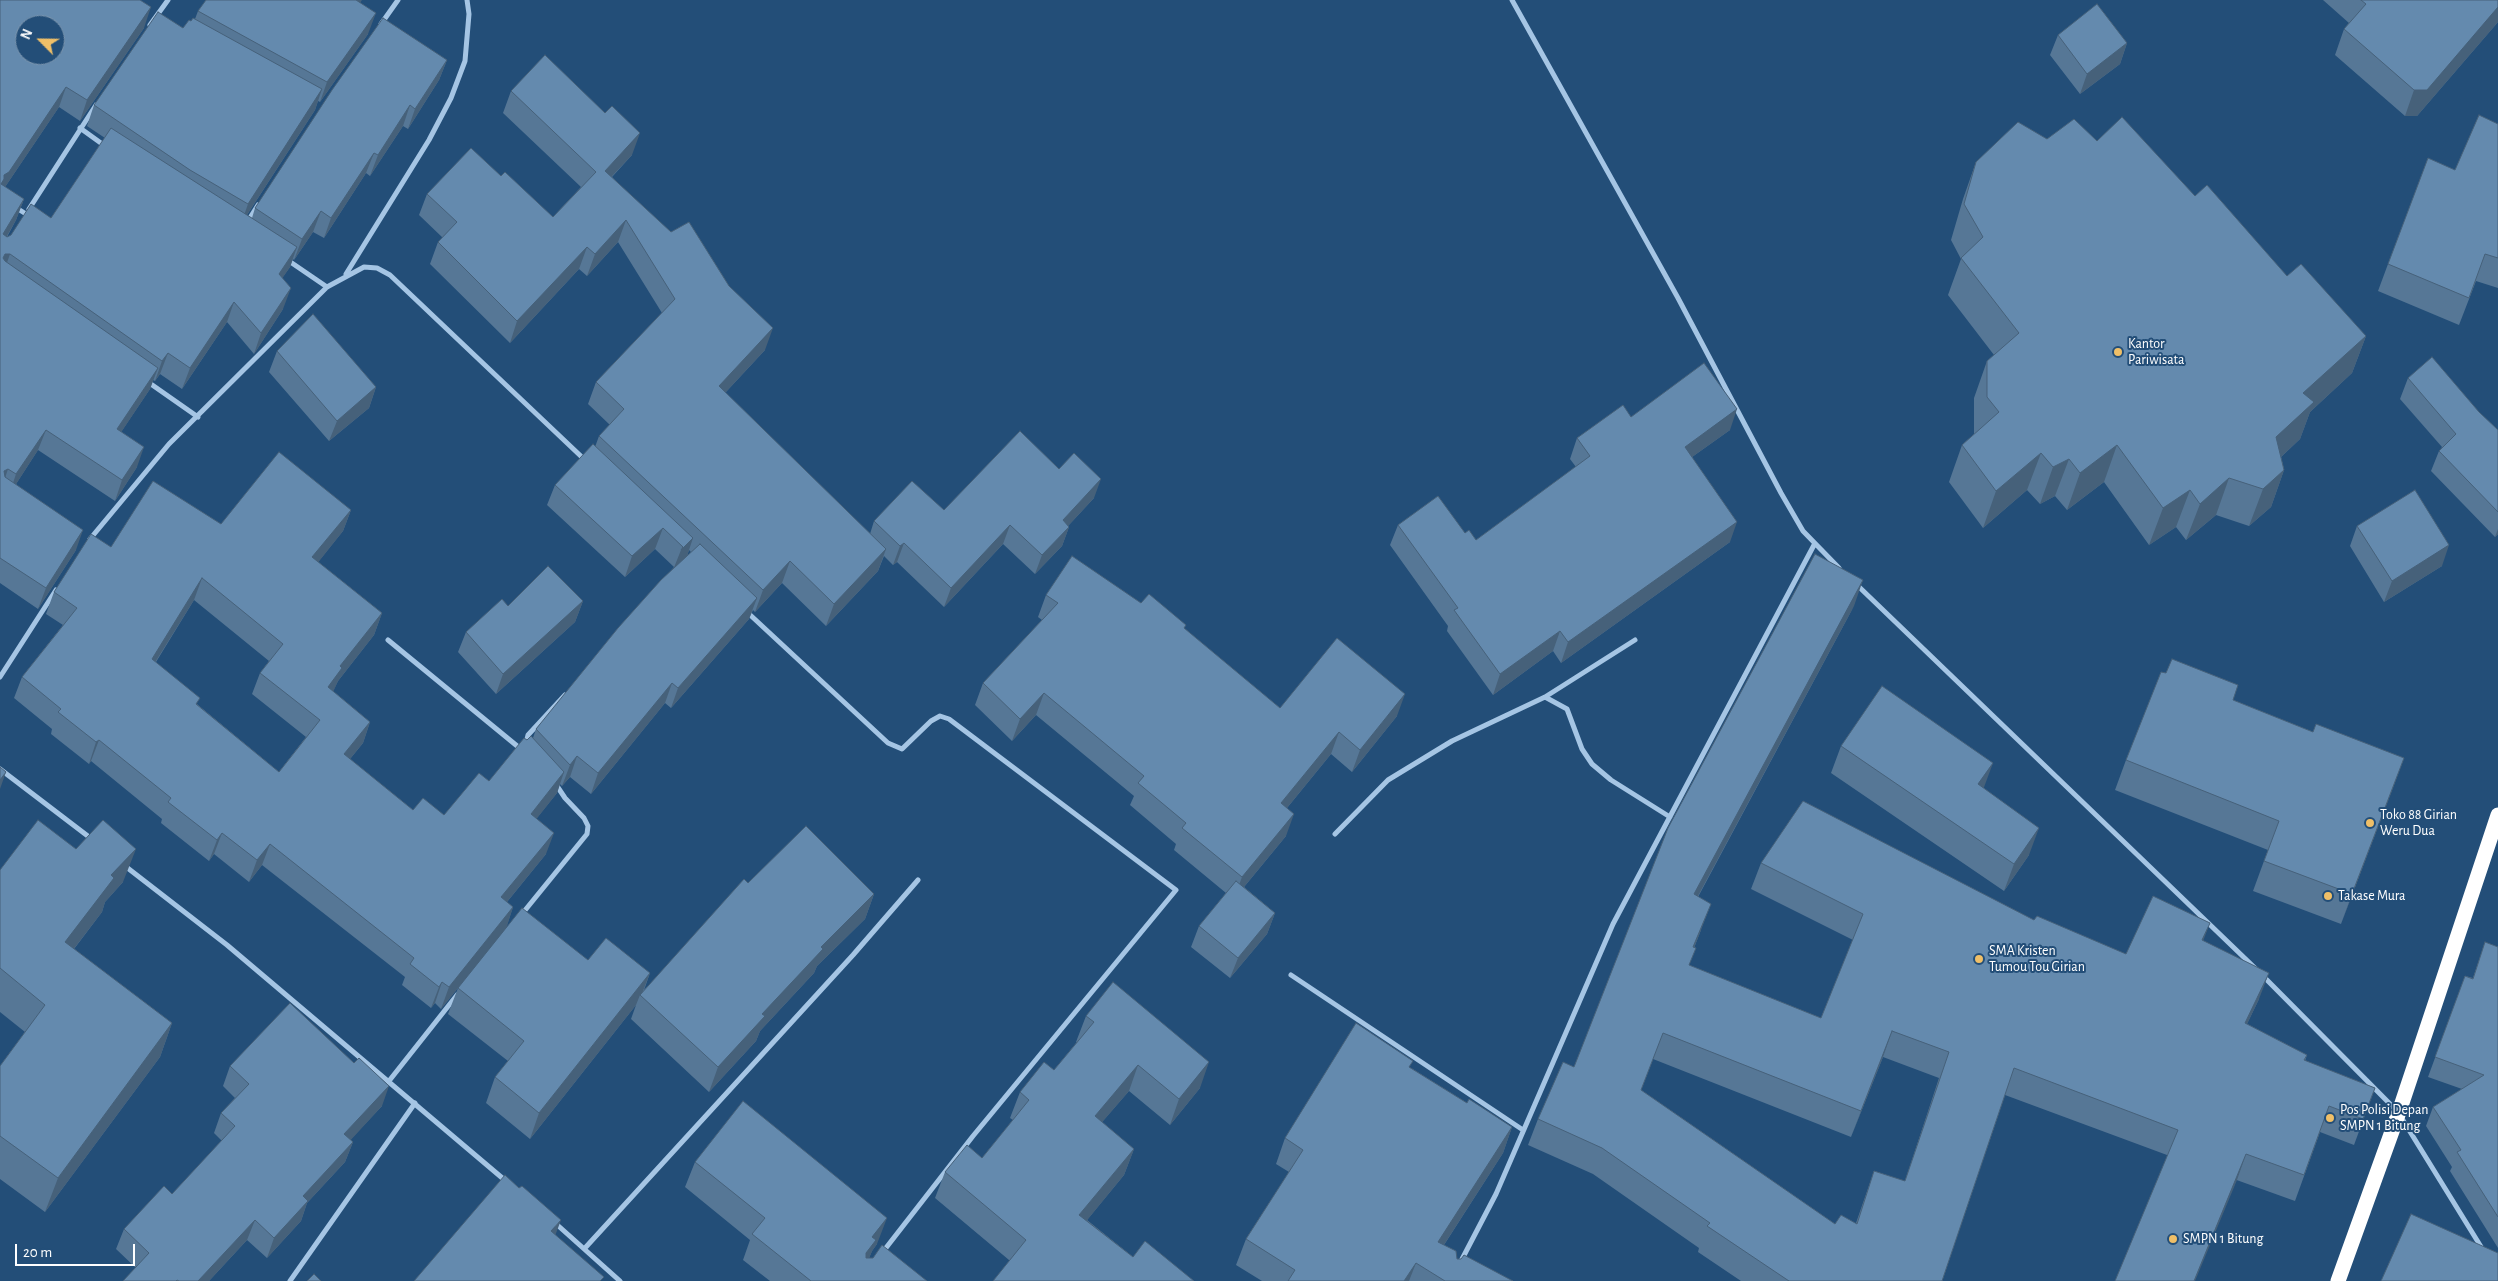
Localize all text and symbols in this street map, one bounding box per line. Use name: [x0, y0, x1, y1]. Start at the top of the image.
north arrow: [15, 15, 65, 65]
text: N: [19, 27, 35, 42]
place label: Kantor Pariwisata: [2128, 336, 2185, 368]
marker: Kantor Pariwisata: [2112, 346, 2124, 358]
place label: Toko 88 Girian Weru Dua: [2380, 807, 2457, 840]
marker: Toko 88 Girian Weru Dua: [2364, 817, 2376, 829]
place label: Takase Mura: [2338, 888, 2406, 904]
marker: Takase Mura: [2322, 890, 2334, 902]
place label: SMA Kristen Tumou Tou Girian: [1989, 943, 2085, 976]
marker: SMA Kristen Tumou Tou Girian: [1973, 953, 1985, 965]
place label: Pos Polisi Depan SMPN 1 Bitung: [2340, 1102, 2429, 1134]
marker: Pos Polisi Depan SMPN 1 Bitung: [2324, 1112, 2336, 1124]
place label: SMPN 1 Bitung: [2183, 1231, 2263, 1247]
marker: SMPN 1 Bitung: [2167, 1233, 2179, 1245]
scale bar: [18, 1234, 138, 1266]
text: 20 m: [23, 1245, 52, 1260]

